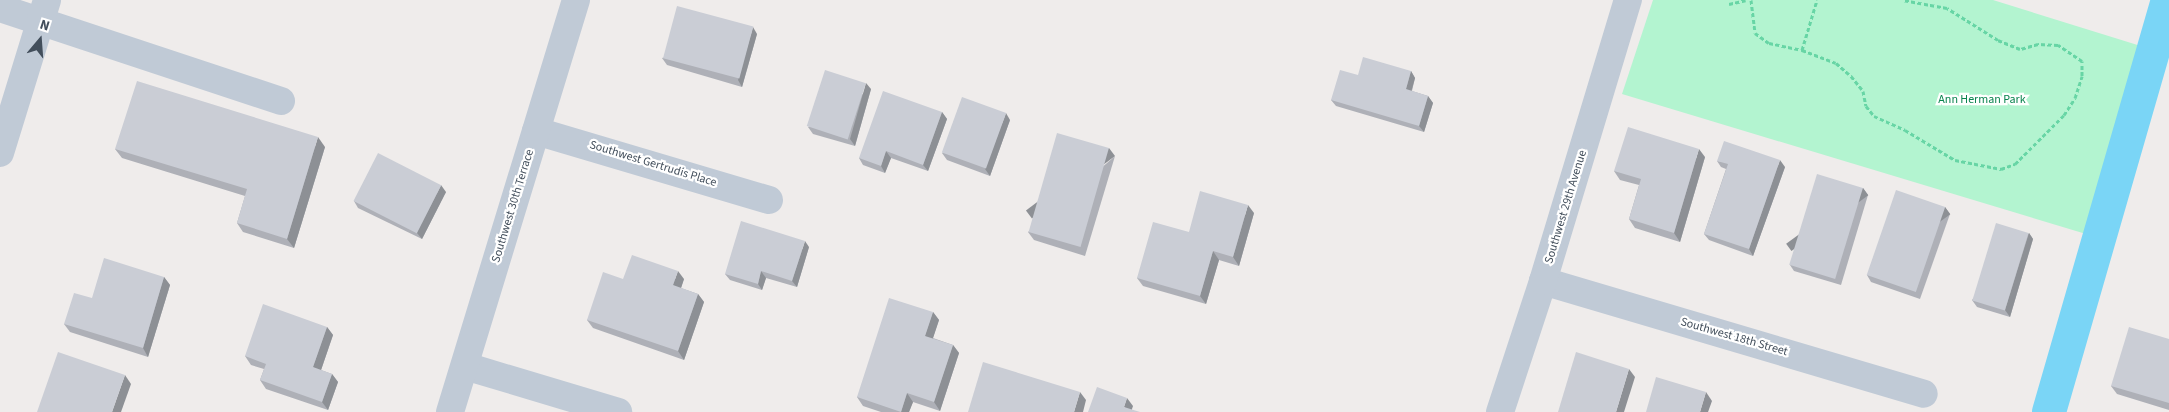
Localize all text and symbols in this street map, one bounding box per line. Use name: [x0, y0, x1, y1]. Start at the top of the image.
north arrow: [15, 15, 65, 65]
text: N: [37, 15, 52, 37]
park label: Ann Herman Park: [1938, 93, 2026, 107]
street label: Southwest Gertrudis Place: [588, 138, 718, 190]
street label: Southwest 30th Terrace: [489, 148, 537, 264]
street label: Southwest 29th Avenue: [1542, 149, 1590, 265]
street label: Southwest 18th Street: [1679, 315, 1789, 359]

